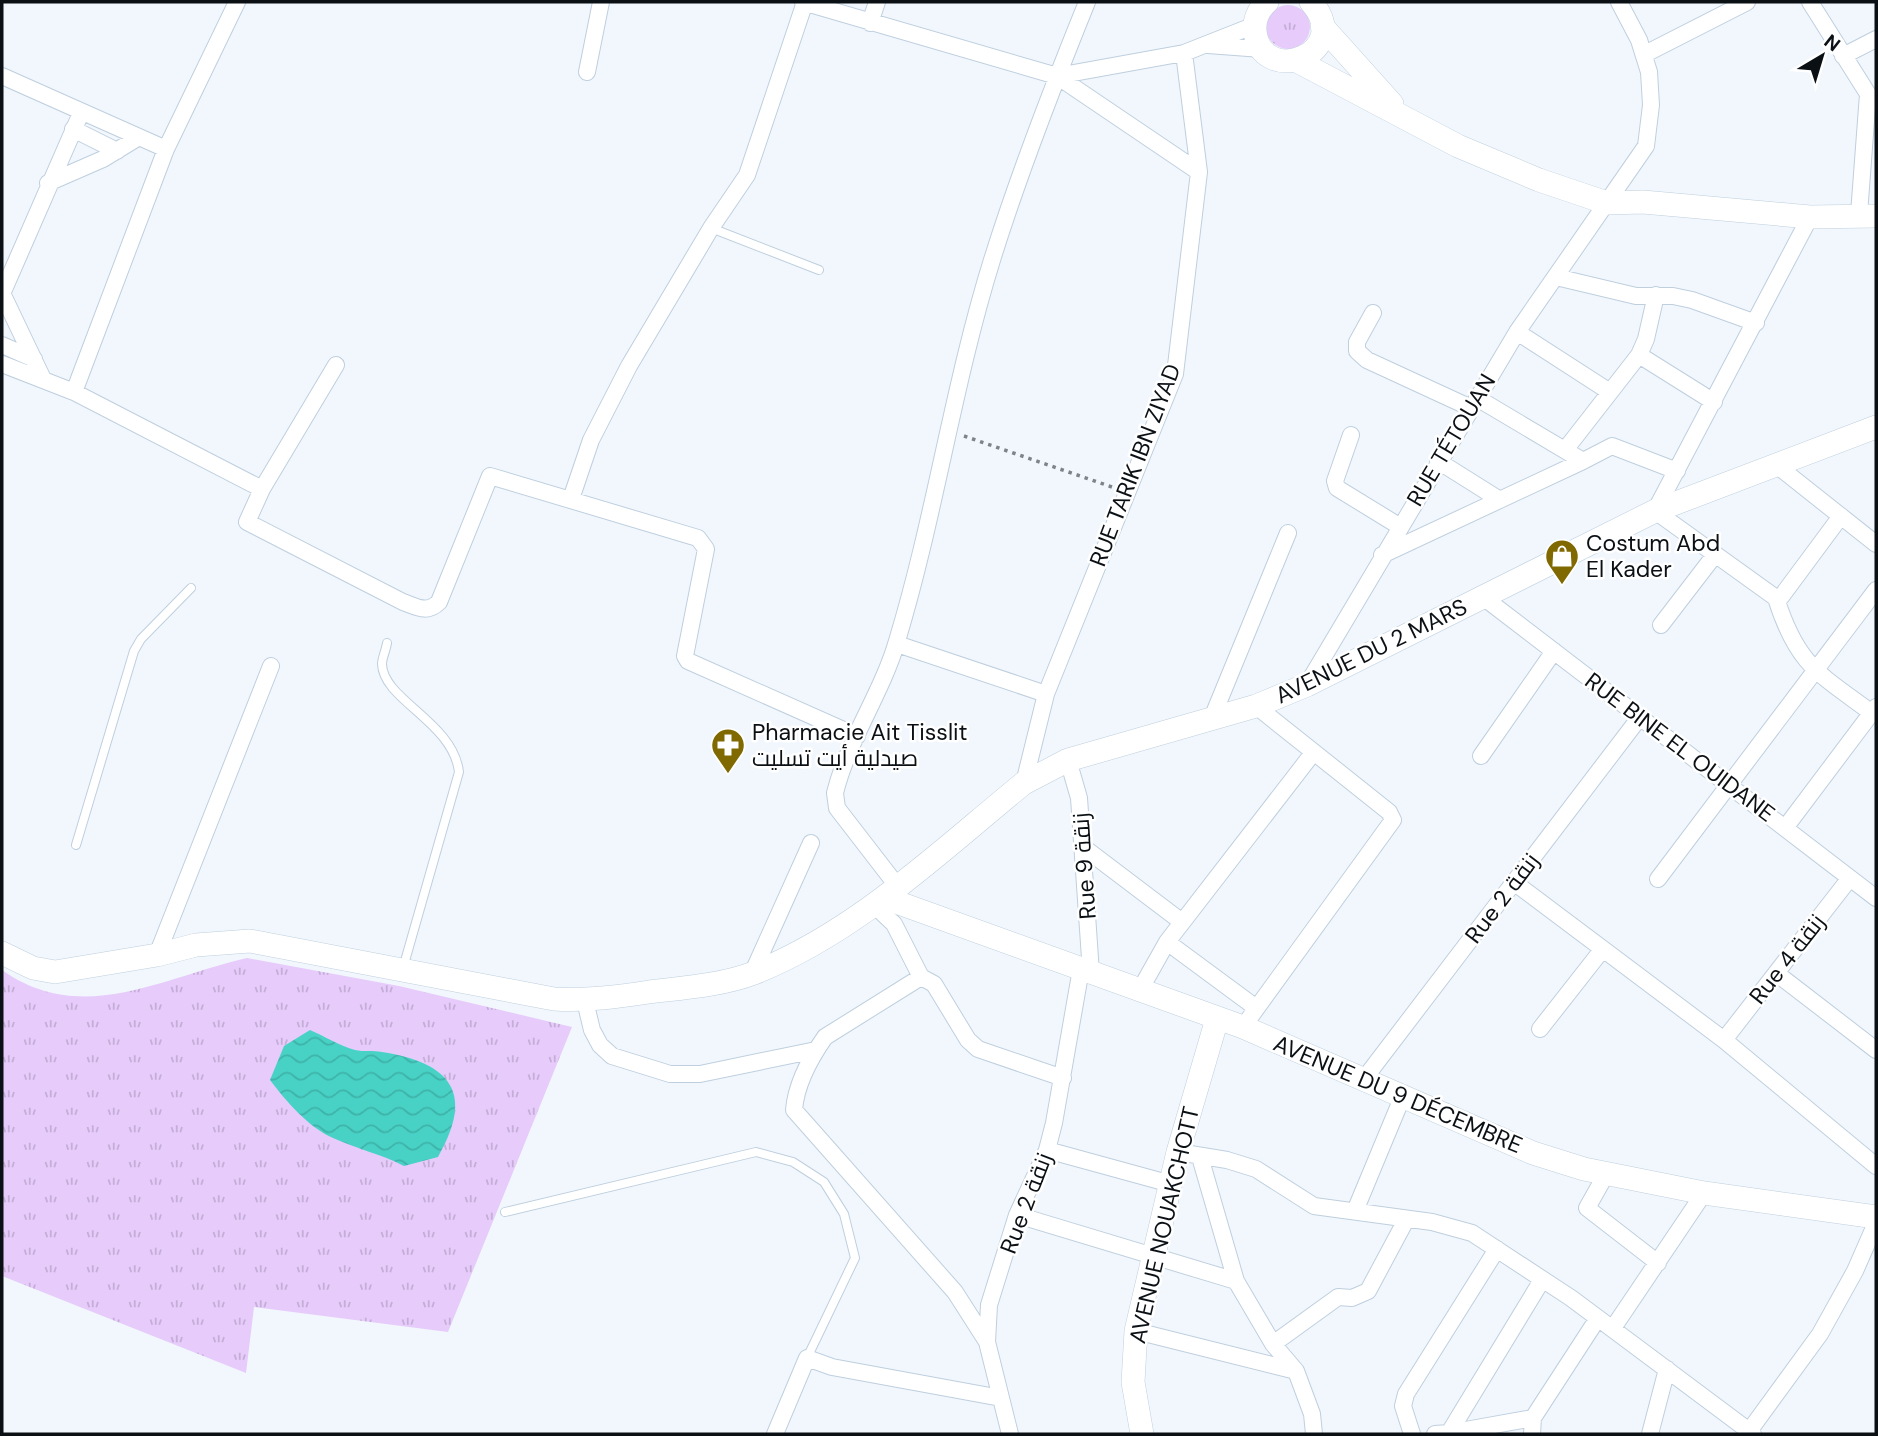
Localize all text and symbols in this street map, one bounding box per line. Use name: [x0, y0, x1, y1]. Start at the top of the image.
north arrow: [1787, 21, 1857, 91]
text: N: [1819, 29, 1845, 57]
street label: RUE TARIK IBN ZIYAD: [1083, 359, 1187, 571]
street label: RUE TÉTOUAN: [1400, 368, 1502, 512]
place label: Costum Abd El Kader: [1586, 528, 1720, 584]
shop icon: Costum Abd El Kader: [1543, 537, 1581, 586]
street label: AVENUE DU 2 MARS: [1270, 592, 1472, 710]
street label: RUE BINE EL OUIDANE: [1579, 666, 1781, 828]
place label: Pharmacie Ait Tisslit صيدلية أيت تسليت: [752, 717, 968, 773]
pharmacy icon: Pharmacie Ait Tisslit صيدلية أيت تسليت: [709, 726, 747, 775]
street label: Rue 9 زنقة: [1065, 812, 1103, 920]
street label: Rue 2 زنقة: [1458, 847, 1546, 949]
street label: Rue 4 زنقة: [1742, 908, 1832, 1010]
street label: AVENUE DU 9 DÉCEMBRE: [1269, 1028, 1527, 1160]
street label: AVENUE NOUAKCHOTT: [1122, 1104, 1206, 1346]
street label: Rue 2 زنقة: [993, 1148, 1059, 1258]

